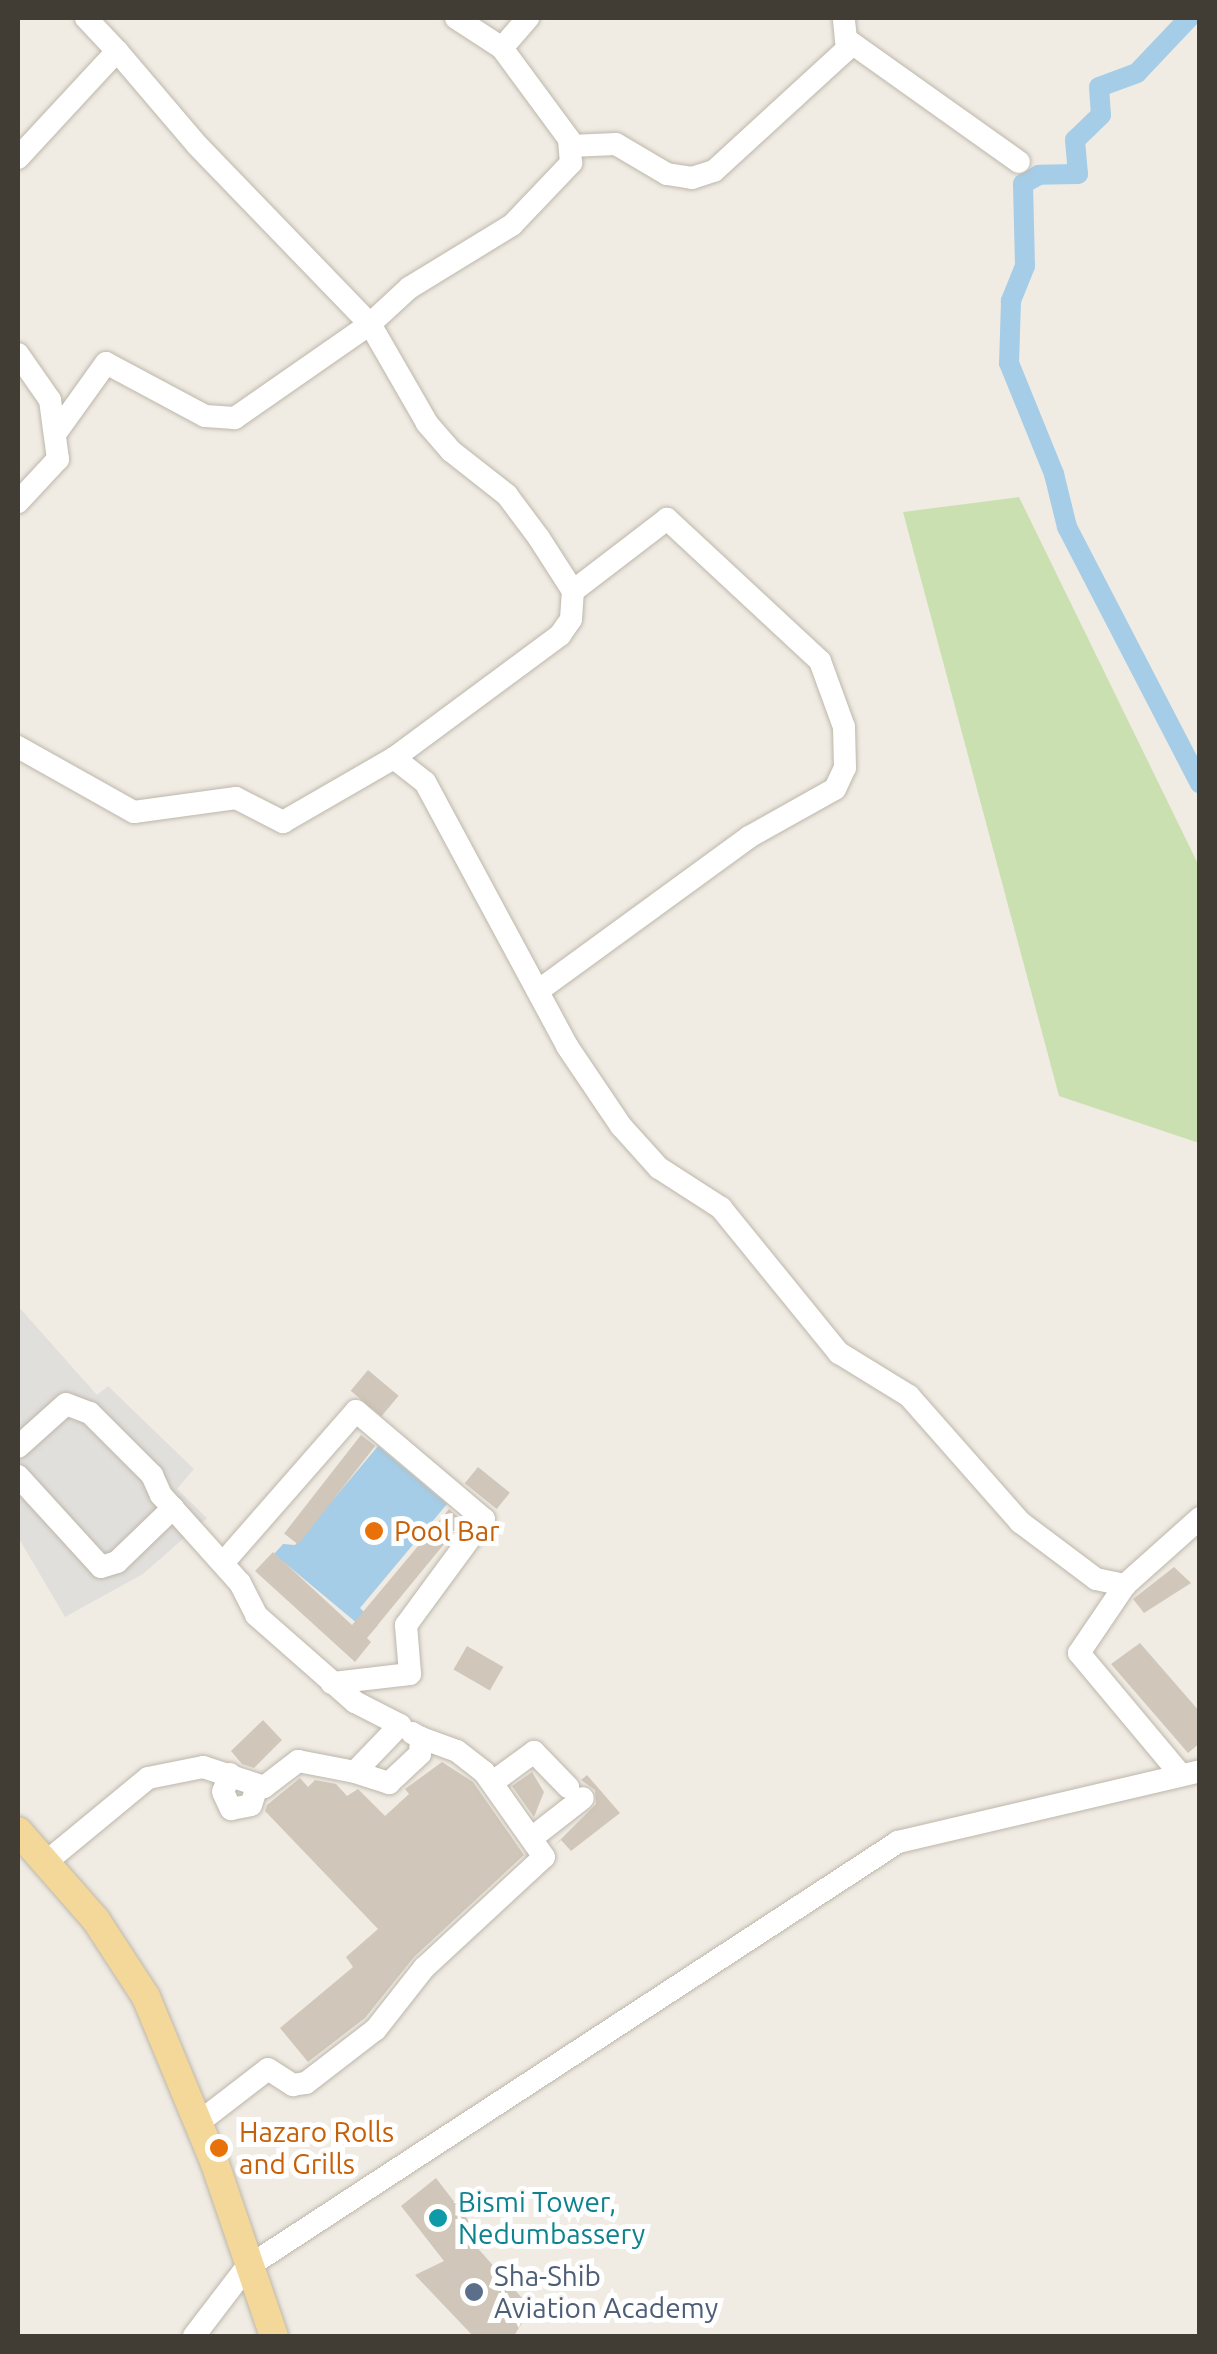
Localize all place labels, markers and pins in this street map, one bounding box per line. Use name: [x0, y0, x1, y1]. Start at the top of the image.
place label: Pool Bar: [394, 1514, 500, 1548]
marker: Pool Bar: [363, 1520, 385, 1542]
place label: Hazaro Rolls and Grills: [239, 2115, 394, 2181]
marker: Hazaro Rolls and Grills: [208, 2137, 230, 2159]
place label: Bismi Tower, Nedumbassery: [458, 2185, 645, 2251]
marker: Bismi Tower, Nedumbassery: [427, 2207, 449, 2229]
place label: Sha-Shib Aviation Academy: [494, 2259, 718, 2325]
marker: Sha-Shib Aviation Academy: [463, 2281, 485, 2303]

